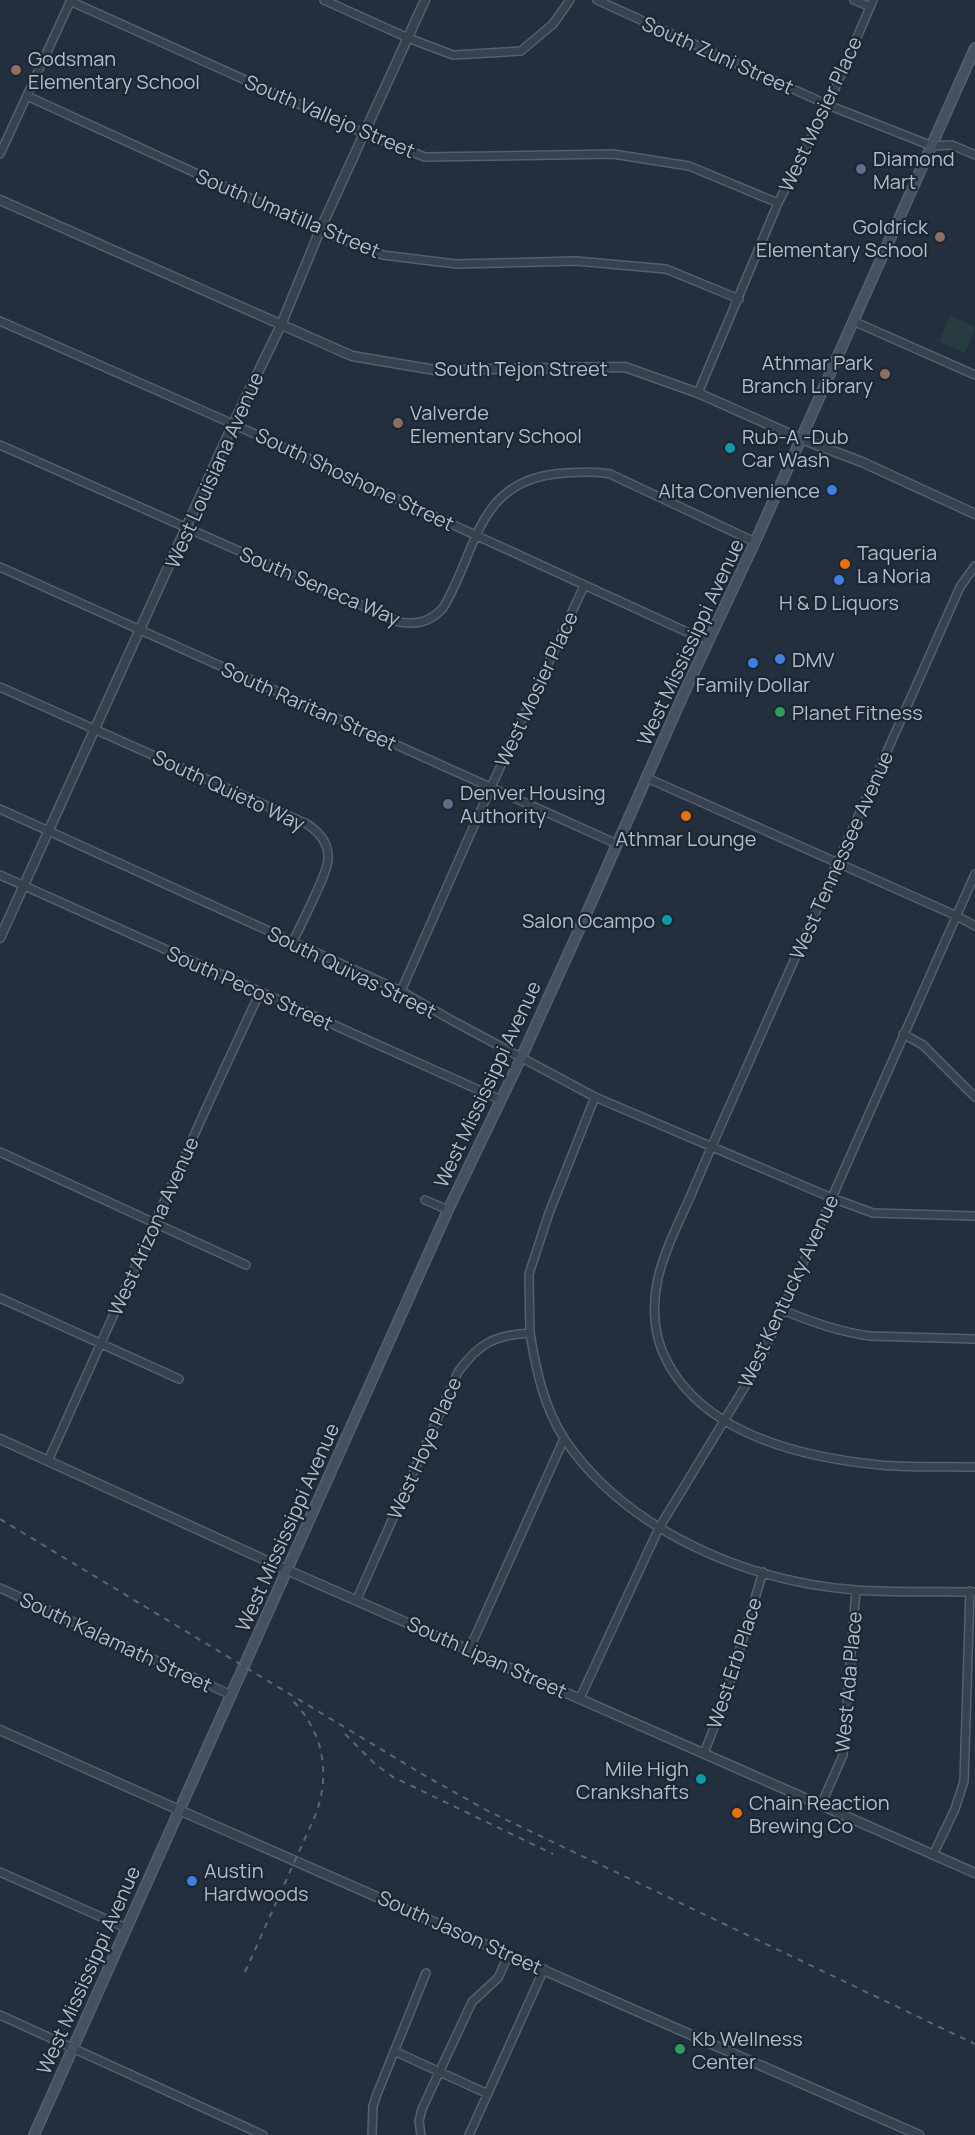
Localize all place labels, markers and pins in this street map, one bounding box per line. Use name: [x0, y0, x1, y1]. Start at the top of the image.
place label: Godsman Elementary School: [28, 45, 200, 95]
marker: Godsman Elementary School: [9, 63, 23, 77]
place label: Diamond Mart: [873, 145, 955, 195]
marker: Diamond Mart: [854, 162, 868, 176]
place label: Goldrick Elementary School: [756, 213, 929, 263]
marker: Goldrick Elementary School: [933, 230, 947, 244]
place label: Athmar Park Branch Library: [742, 349, 874, 399]
marker: Athmar Park Branch Library: [878, 367, 892, 381]
place label: Valverde Elementary School: [410, 399, 582, 449]
marker: Valverde Elementary School: [391, 416, 405, 430]
place label: Rub-A -Dub Car Wash: [742, 423, 849, 473]
marker: Rub-A -Dub Car Wash: [723, 441, 737, 455]
place label: Alta Convenience: [658, 477, 820, 504]
marker: Alta Convenience: [825, 483, 839, 497]
place label: Taqueria La Noria: [857, 539, 937, 589]
marker: Taqueria La Noria: [838, 557, 852, 571]
marker: H & D Liquors: [832, 573, 846, 587]
place label: H & D Liquors: [779, 589, 899, 616]
place label: DMV: [792, 646, 834, 673]
marker: DMV: [773, 652, 787, 666]
marker: Family Dollar: [746, 656, 760, 670]
place label: Family Dollar: [696, 671, 810, 698]
place label: Planet Fitness: [792, 699, 923, 726]
marker: Planet Fitness: [773, 705, 787, 719]
place label: Denver Housing Authority: [460, 779, 606, 829]
marker: Denver Housing Authority: [441, 797, 455, 811]
marker: Athmar Lounge: [679, 809, 693, 823]
place label: Athmar Lounge: [616, 825, 756, 852]
place label: Salon Ocampo: [522, 907, 655, 934]
marker: Salon Ocampo: [660, 913, 674, 927]
place label: Mile High Crankshafts: [576, 1755, 689, 1805]
marker: Mile High Crankshafts: [694, 1772, 708, 1786]
place label: Chain Reaction Brewing Co: [749, 1789, 890, 1839]
marker: Chain Reaction Brewing Co: [730, 1806, 744, 1820]
place label: Austin Hardwoods: [204, 1857, 309, 1907]
marker: Austin Hardwoods: [185, 1874, 199, 1888]
place label: Kb Wellness Center: [692, 2025, 803, 2075]
marker: Kb Wellness Center: [673, 2042, 687, 2056]

